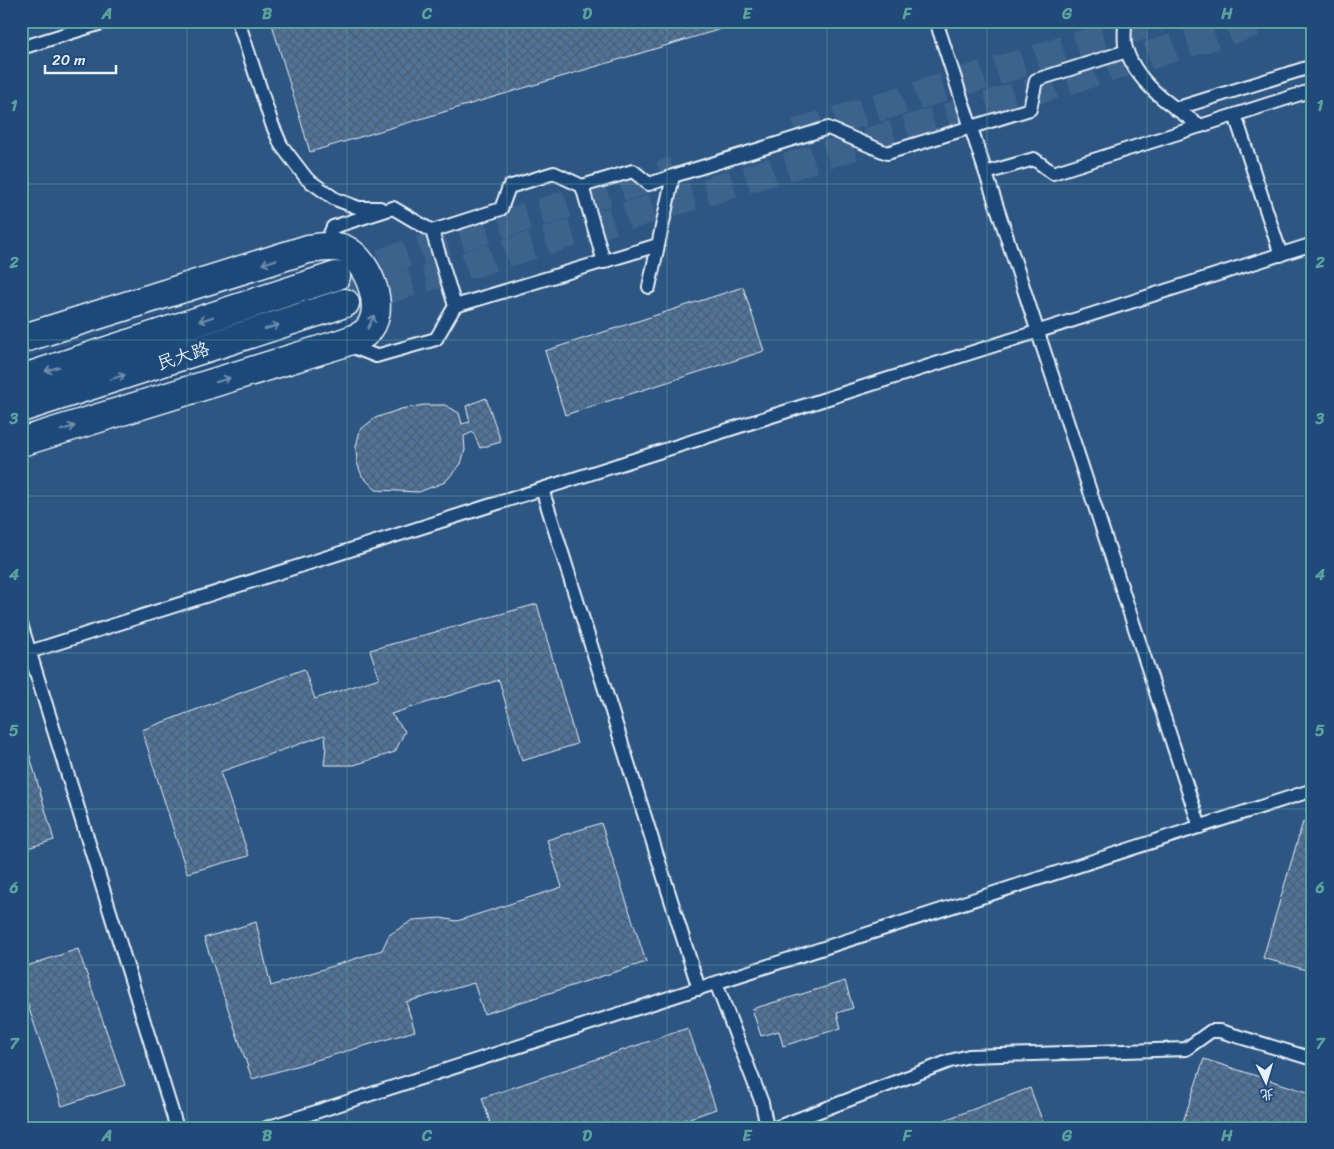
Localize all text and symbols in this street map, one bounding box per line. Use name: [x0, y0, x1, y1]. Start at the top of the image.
text: A: [101, 0, 112, 28]
text: B: [262, 0, 273, 28]
text: C: [421, 0, 433, 28]
text: D: [582, 0, 592, 28]
text: E: [743, 0, 753, 28]
text: F: [902, 0, 913, 28]
text: G: [1061, 0, 1073, 28]
text: H: [1220, 0, 1233, 28]
scale bar: [45, 42, 116, 74]
text: 20 m: [52, 47, 86, 73]
text: 1: [11, 91, 18, 120]
text: 1: [1317, 91, 1324, 120]
text: 2: [8, 248, 19, 277]
text: 2: [1314, 248, 1325, 277]
one-way arrow: [261, 257, 277, 267]
one-way arrow: [198, 314, 214, 324]
one-way arrow: [366, 314, 376, 329]
one-way arrow: [264, 322, 279, 331]
street label: 民大路: [152, 332, 214, 380]
one-way arrow: [44, 365, 60, 374]
one-way arrow: [109, 372, 125, 382]
one-way arrow: [215, 374, 231, 384]
text: 3: [9, 404, 19, 433]
text: 3: [1315, 404, 1325, 433]
one-way arrow: [59, 422, 75, 432]
text: 4: [8, 560, 19, 589]
text: 4: [1314, 560, 1325, 589]
text: 5: [9, 716, 19, 745]
text: 5: [1315, 716, 1325, 745]
text: 6: [8, 873, 19, 902]
text: 6: [1314, 873, 1325, 902]
text: 7: [9, 1029, 20, 1058]
text: 7: [1315, 1029, 1326, 1058]
north arrow: [1242, 1056, 1292, 1106]
text: 北: [1259, 1081, 1275, 1108]
text: A: [101, 1121, 112, 1149]
text: B: [262, 1121, 273, 1149]
text: C: [421, 1121, 433, 1149]
text: D: [582, 1121, 592, 1149]
text: E: [743, 1121, 753, 1149]
text: F: [902, 1121, 913, 1149]
text: G: [1061, 1121, 1073, 1149]
text: H: [1220, 1121, 1233, 1149]

